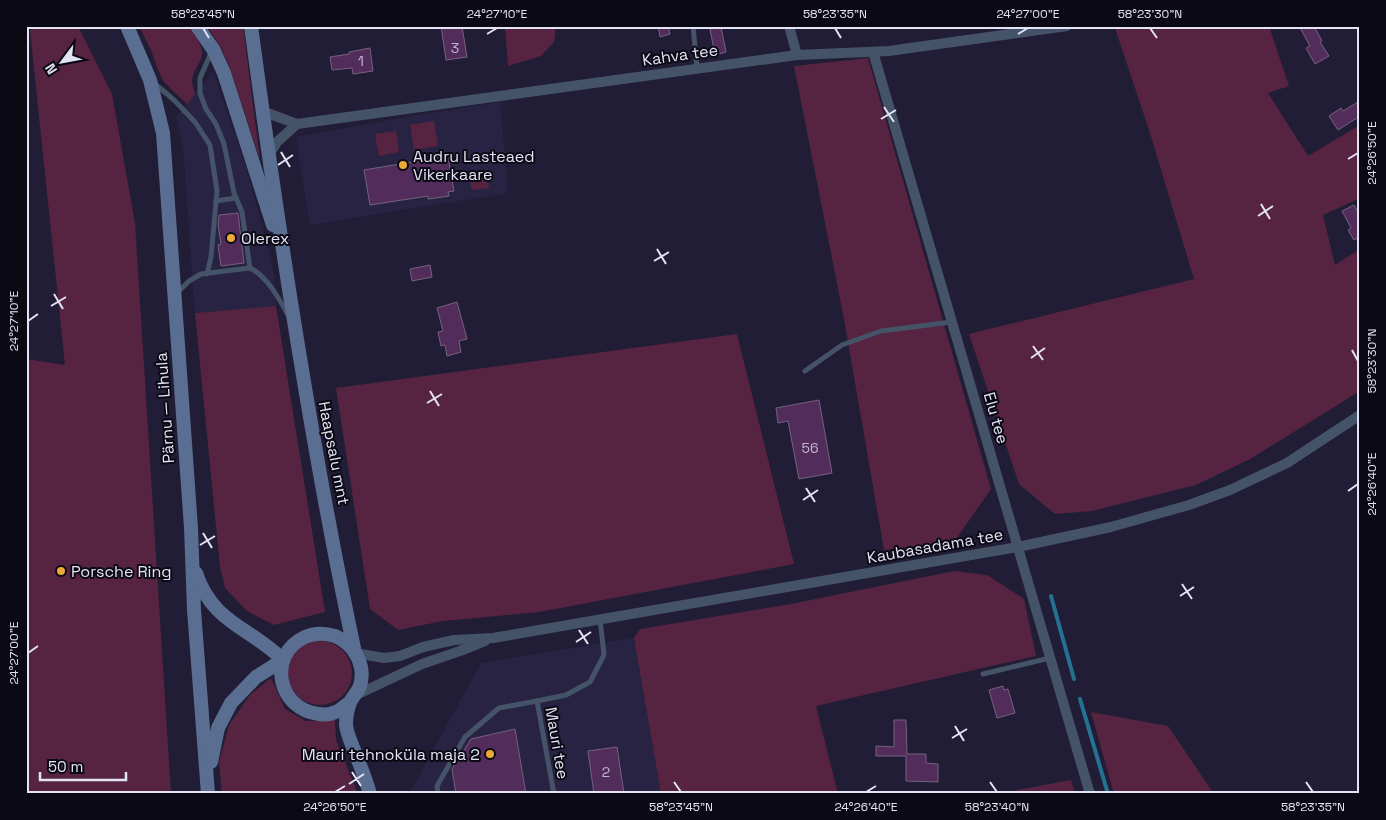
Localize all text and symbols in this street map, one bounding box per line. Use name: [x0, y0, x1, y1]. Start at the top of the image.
text: 58°23'45"N: [171, 6, 235, 22]
text: 24°27'10"E: [467, 6, 527, 22]
text: 58°23'35"N: [803, 6, 867, 22]
text: 24°27'00"E: [996, 6, 1060, 22]
text: 58°23'30"N: [1118, 6, 1182, 22]
north arrow: [38, 38, 88, 88]
house number: 3: [451, 39, 459, 57]
street label: Kahva tee: [641, 39, 719, 71]
house number: 1: [358, 52, 364, 70]
text: N: [41, 60, 61, 78]
text: 24°26'50"E: [1364, 121, 1380, 185]
place label: Audru Lasteaed Vikerkaare: [413, 146, 535, 185]
marker: Audru Lasteaed Vikerkaare: [397, 159, 409, 171]
place label: Olerex: [241, 228, 289, 249]
marker: Olerex: [225, 232, 237, 244]
text: 24°27'10"E: [6, 291, 22, 351]
text: 58°23'30"N: [1364, 329, 1380, 393]
street label: Pärnu — Lihula: [151, 352, 179, 464]
street label: Elu tee: [979, 390, 1013, 446]
street label: Haapsalu mnt: [314, 399, 354, 507]
house number: 56: [802, 439, 818, 457]
text: 24°26'40"E: [1364, 452, 1380, 516]
street label: Kaubasadama tee: [865, 524, 1005, 568]
place label: Porsche Ring: [71, 561, 172, 582]
marker: Porsche Ring: [55, 565, 67, 577]
text: 24°27'00"E: [6, 621, 22, 685]
street label: Mauri tee: [540, 705, 574, 781]
place label: Mauri tehnoküla maja 2: [302, 744, 480, 765]
marker: Mauri tehnoküla maja 2: [484, 748, 496, 760]
scale bar: [40, 750, 126, 782]
text: 50 m: [48, 757, 83, 776]
house number: 2: [602, 763, 610, 781]
text: 24°26'50"E: [303, 799, 367, 815]
text: 58°23'45"N: [649, 799, 713, 815]
text: 24°26'40"E: [834, 799, 898, 815]
text: 58°23'40"N: [965, 799, 1029, 815]
text: 58°23'35"N: [1281, 799, 1345, 815]

